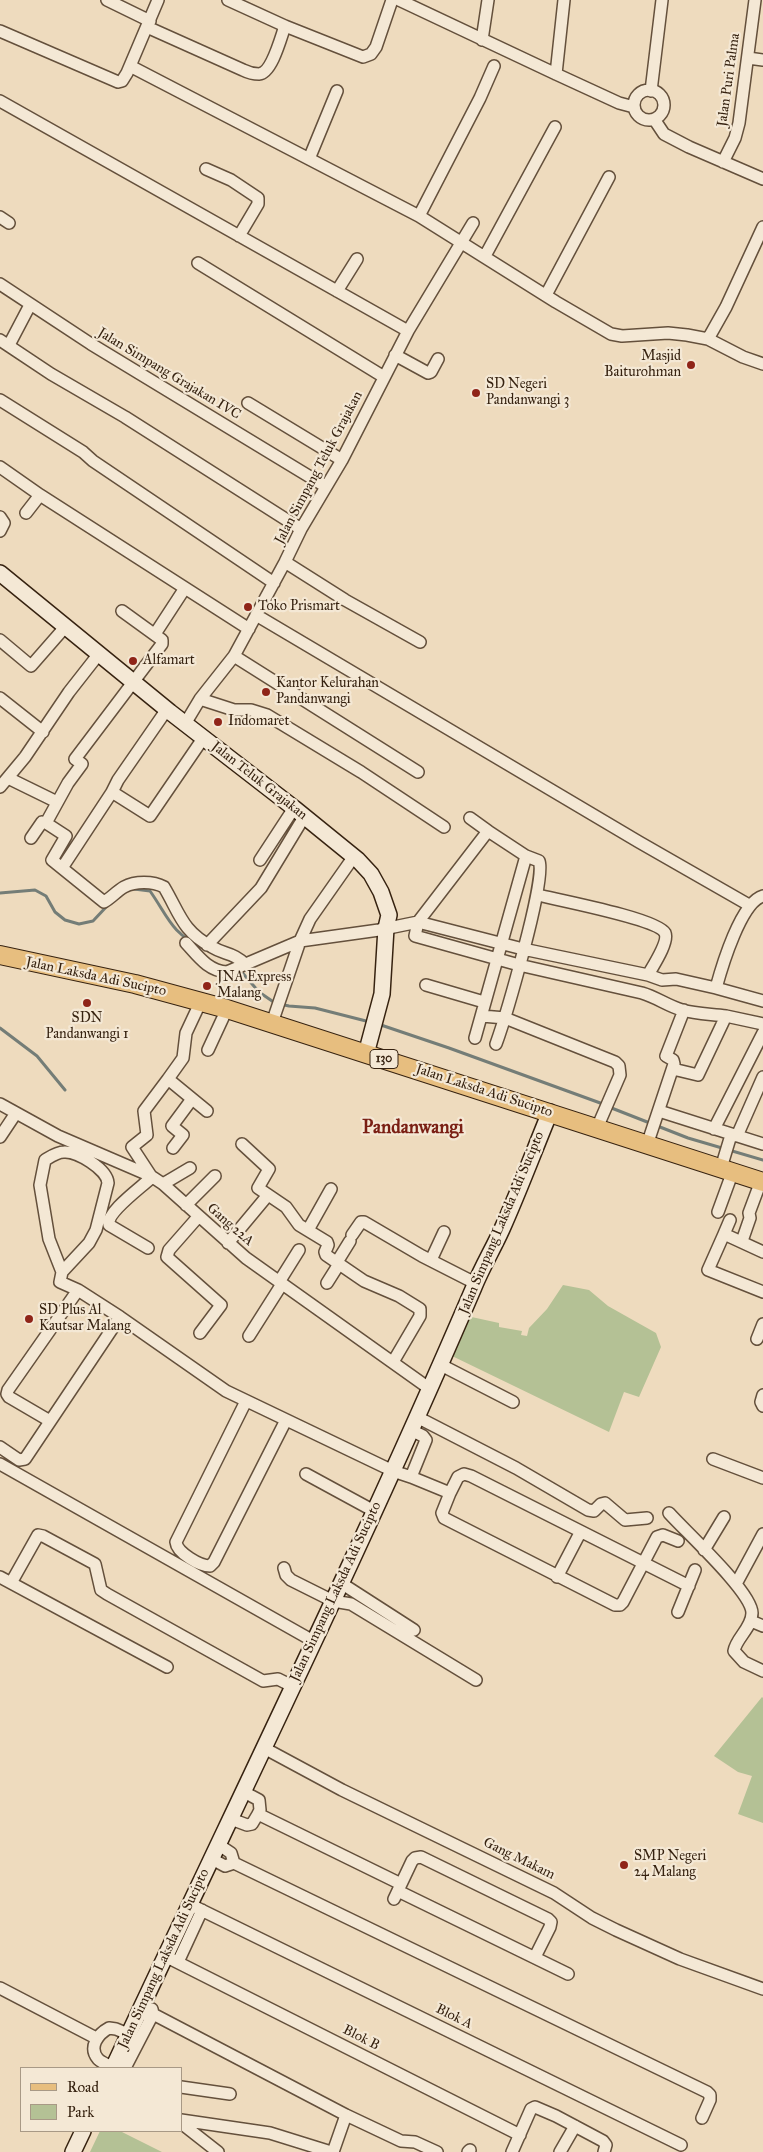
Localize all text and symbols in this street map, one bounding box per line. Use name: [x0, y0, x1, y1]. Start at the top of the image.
street label: Jalan Puri Palma: [714, 32, 744, 128]
street label: Jalan Simpang Grajakan IVC: [94, 325, 244, 423]
place label: Masjid Baiturohman: [604, 349, 681, 382]
marker: Masjid Baiturohman: [685, 359, 697, 371]
place label: SD Negeri Pandanwangi 3: [486, 377, 569, 410]
marker: SD Negeri Pandanwangi 3: [470, 387, 482, 399]
street label: Jalan Simpang Teluk Grajakan: [271, 389, 367, 547]
place label: Toko Prismart: [258, 599, 340, 615]
marker: Toko Prismart: [242, 601, 254, 613]
place label: Alfamart: [143, 653, 195, 669]
marker: Alfamart: [127, 655, 139, 667]
place label: Kantor Kelurahan Pandanwangi: [276, 676, 379, 709]
marker: Kantor Kelurahan Pandanwangi: [260, 686, 272, 698]
place label: Indomaret: [228, 714, 289, 730]
marker: Indomaret: [212, 716, 224, 728]
street label: Jalan Teluk Grajakan: [208, 738, 310, 824]
street label: Jalan Laksda Adi Sucipto: [24, 954, 168, 1000]
place label: JNA Express Malang: [217, 970, 291, 1002]
marker: JNA Express Malang: [201, 980, 213, 992]
marker: SDN Pandanwangi 1: [81, 997, 93, 1009]
place label: SDN Pandanwangi 1: [45, 1011, 129, 1044]
road number: 130: [370, 1050, 398, 1068]
street label: Jalan Laksda Adi Sucipto: [413, 1061, 555, 1121]
district label: Pandanwangi: [362, 1117, 464, 1139]
street label: Jalan Simpang Laksda Adi Sucipto: [456, 1129, 548, 1317]
street label: Gang 22A: [203, 1200, 257, 1250]
place label: SD Plus Al Kautsar Malang: [39, 1303, 131, 1335]
marker: SD Plus Al Kautsar Malang: [23, 1313, 35, 1325]
street label: Jalan Simpang Laksda Adi Sucipto: [287, 1499, 385, 1685]
street label: Gang Makam: [480, 1834, 558, 1884]
place label: SMP Negeri 24 Malang: [634, 1849, 706, 1881]
marker: SMP Negeri 24 Malang: [618, 1859, 630, 1871]
street label: Jalan Simpang Laksda Adi Sucipto: [115, 1866, 213, 2052]
street label: Blok A: [433, 2001, 475, 2033]
street label: Blok B: [340, 2022, 382, 2054]
legend: [20, 2067, 182, 2132]
text: Road: [67, 2078, 99, 2096]
text: Park: [67, 2103, 94, 2121]

